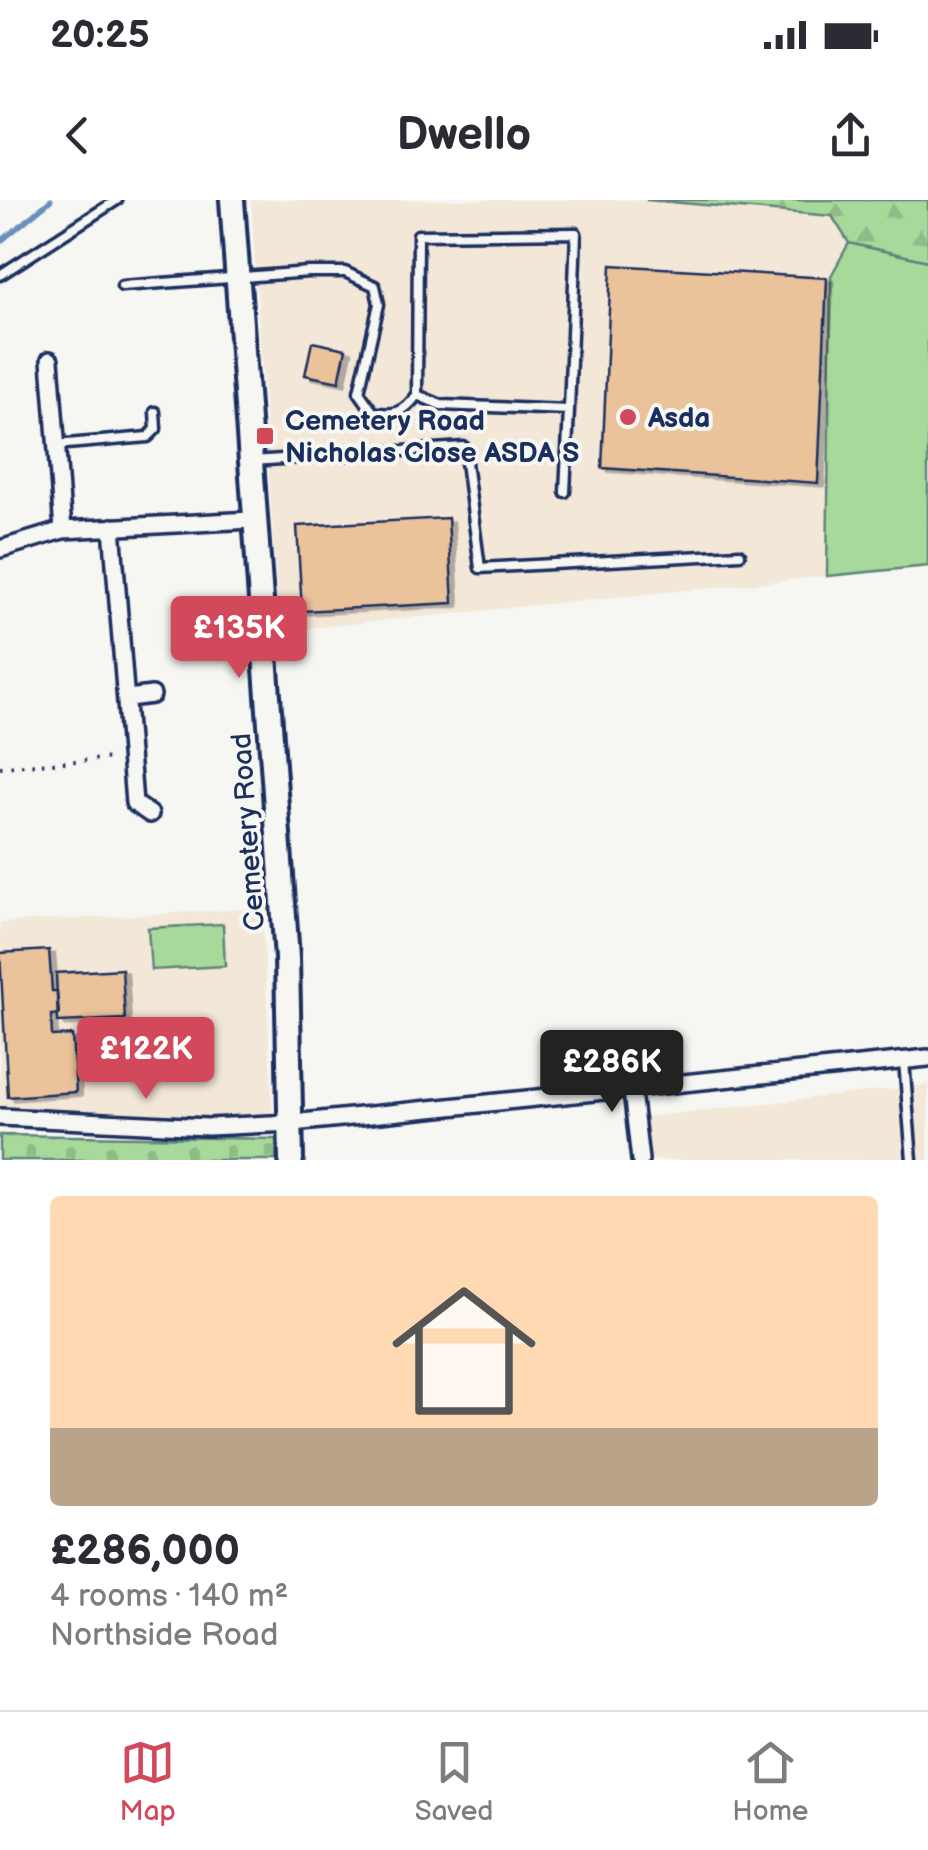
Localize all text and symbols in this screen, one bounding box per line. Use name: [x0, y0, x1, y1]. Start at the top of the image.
text: 20:25: [50, 13, 150, 58]
icon: back: [50, 108, 105, 163]
text: Dwello: [397, 108, 531, 163]
icon: share: [823, 108, 878, 163]
place label: Asda: [647, 402, 710, 435]
place label: Cemetery Road Nicholas Close ASDA S: [285, 405, 579, 470]
marker: Asda: [617, 406, 639, 428]
marker: Cemetery Road Nicholas Close ASDA S: [254, 425, 276, 447]
pin: £135K: [169, 596, 309, 681]
text: £135K: [193, 609, 285, 648]
street label: Cemetery Road: [225, 732, 272, 932]
pin: £122K: [76, 1017, 216, 1102]
text: £122K: [99, 1030, 193, 1069]
pin: £286K: [542, 1030, 682, 1115]
text: £286K: [562, 1043, 662, 1082]
icon: home: [374, 1261, 554, 1441]
text: £286,000: [50, 1526, 240, 1577]
text: 4 rooms · 140 m²: [50, 1577, 288, 1616]
text: Northside Road: [50, 1616, 278, 1655]
tab: Map: [120, 1735, 176, 1828]
tab: Saved: [415, 1735, 493, 1828]
tab: Home: [732, 1735, 808, 1828]

